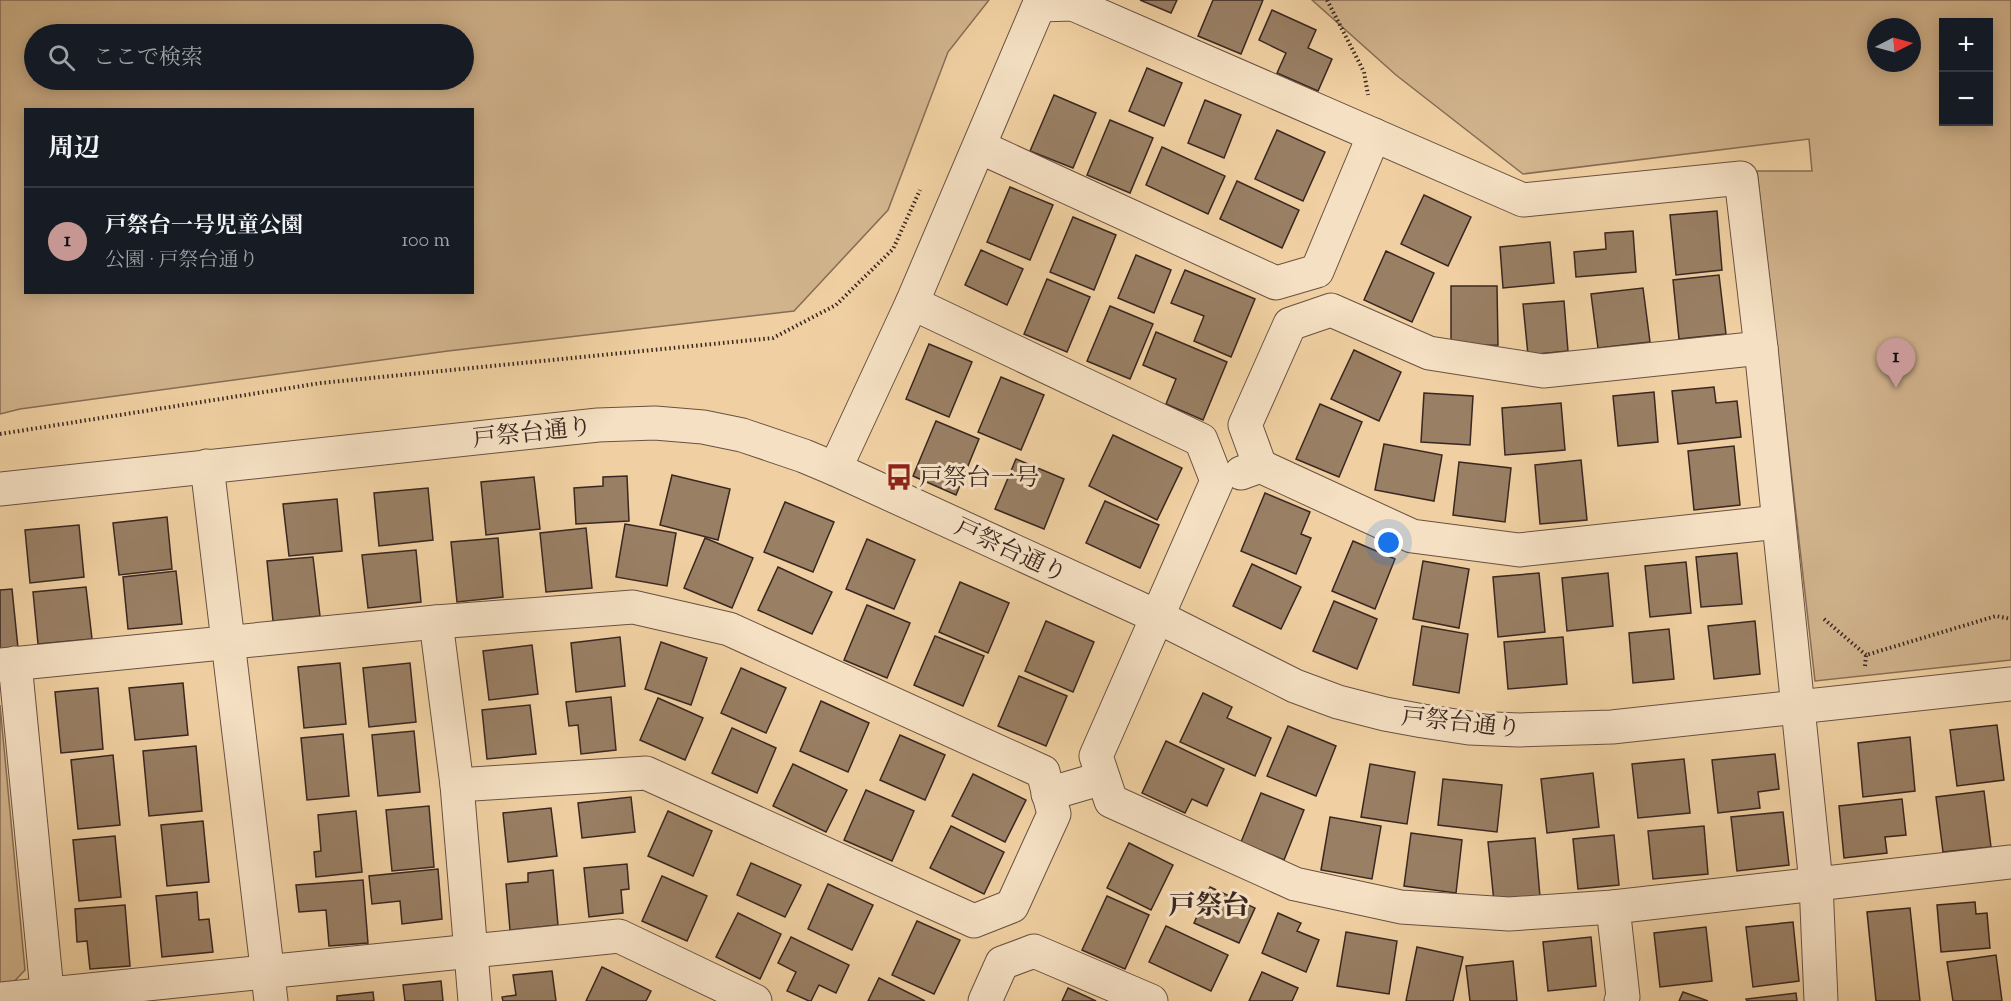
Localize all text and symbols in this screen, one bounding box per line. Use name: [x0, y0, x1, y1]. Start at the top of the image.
north arrow: [1867, 18, 1921, 72]
map controls: [1939, 18, 1993, 126]
button: +: [1939, 18, 1993, 72]
search box: [24, 24, 474, 90]
icon: search: [45, 41, 78, 74]
text: ここで検索: [93, 43, 203, 75]
button: −: [1939, 72, 1993, 126]
text: 周辺: [48, 131, 100, 168]
text: 戸祭台一号児童公園: [105, 211, 303, 243]
text: 1: [64, 227, 71, 256]
text: 100 m: [401, 227, 450, 256]
text: 公園 · 戸祭台通り: [105, 247, 259, 276]
pin: 1: [1876, 338, 1916, 388]
street label: 戸祭台通り: [471, 411, 594, 457]
bus stop icon: 戸祭台一号: [884, 462, 914, 492]
place label: 戸祭台一号: [919, 462, 1039, 496]
street label: 戸祭台通り: [949, 511, 1072, 593]
your location: [1374, 528, 1403, 557]
street label: 戸祭台通り: [1399, 701, 1522, 747]
district label: 戸祭台: [1169, 888, 1250, 927]

